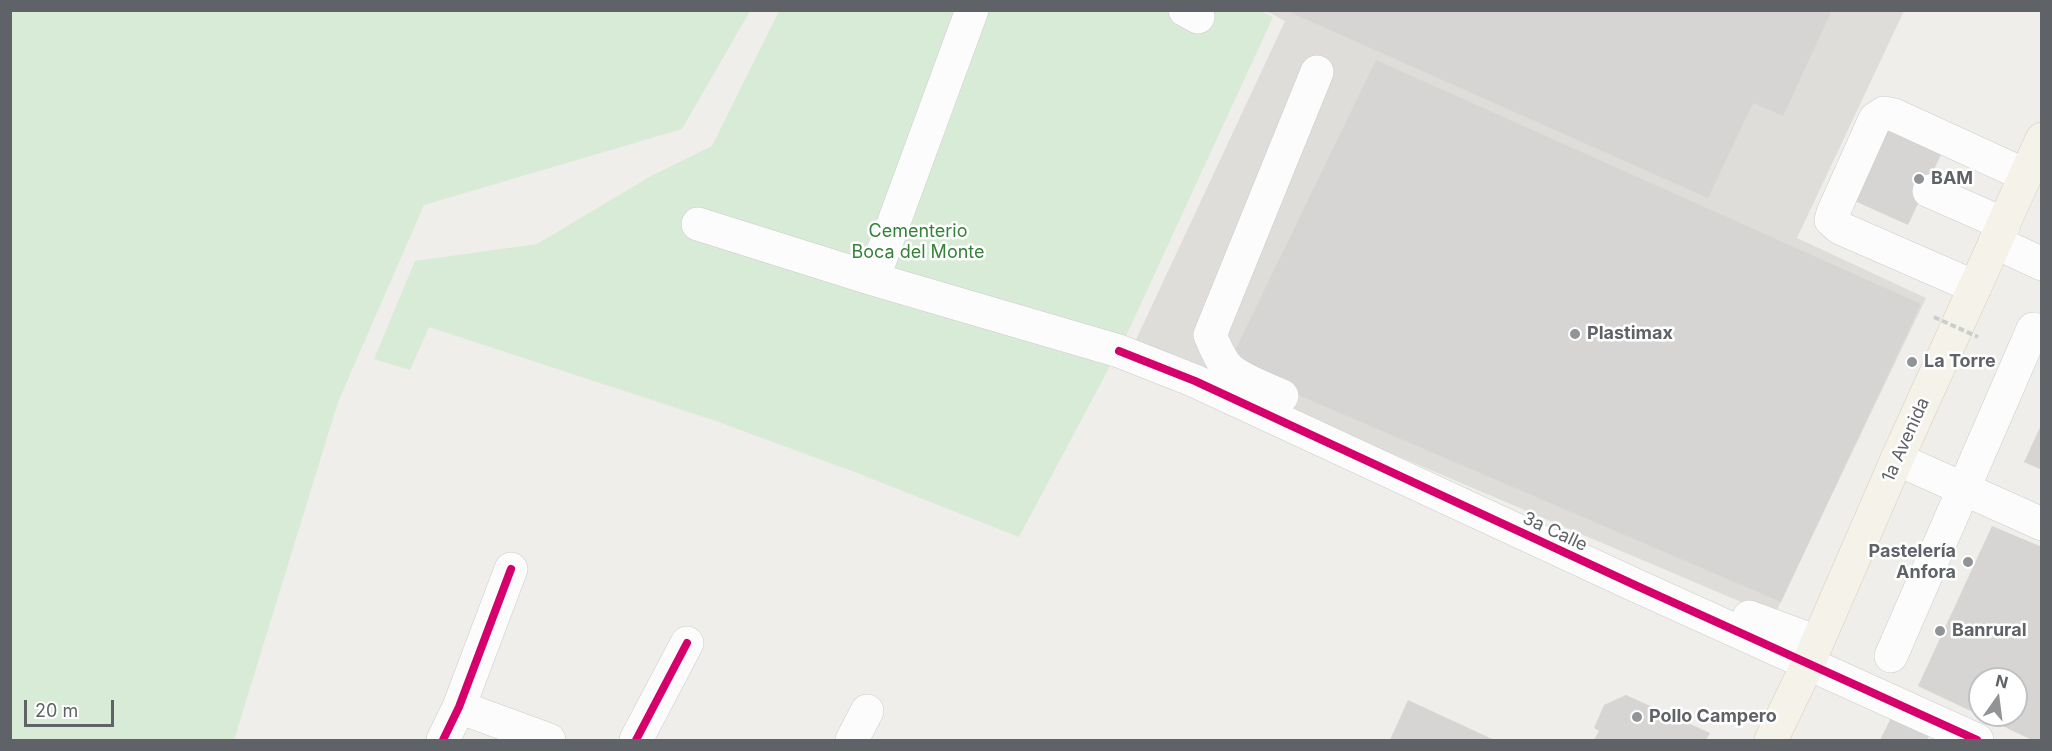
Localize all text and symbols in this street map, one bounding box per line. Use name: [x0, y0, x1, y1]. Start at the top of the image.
place label: BAM: [1931, 168, 1973, 190]
marker: BAM: [1912, 172, 1926, 186]
park label: Cementerio Boca del Monte: [851, 221, 985, 264]
place label: Plastimax: [1587, 323, 1673, 345]
marker: Plastimax: [1568, 327, 1582, 341]
place label: La Torre: [1924, 351, 1996, 373]
marker: La Torre: [1905, 355, 1919, 369]
street label: 1a Avenida: [1878, 394, 1934, 486]
street label: 3a Calle: [1519, 508, 1591, 556]
place label: Pastelería Anfora: [1869, 541, 1956, 584]
marker: Pastelería Anfora: [1961, 555, 1975, 569]
place label: Banrural: [1952, 620, 2027, 642]
marker: Banrural: [1933, 624, 1947, 638]
north arrow: [1968, 667, 2028, 727]
text: N: [1994, 670, 2010, 693]
scale bar: [27, 688, 117, 726]
text: 20 m: [35, 700, 78, 721]
place label: Pollo Campero: [1649, 706, 1777, 728]
marker: Pollo Campero: [1630, 710, 1644, 724]

